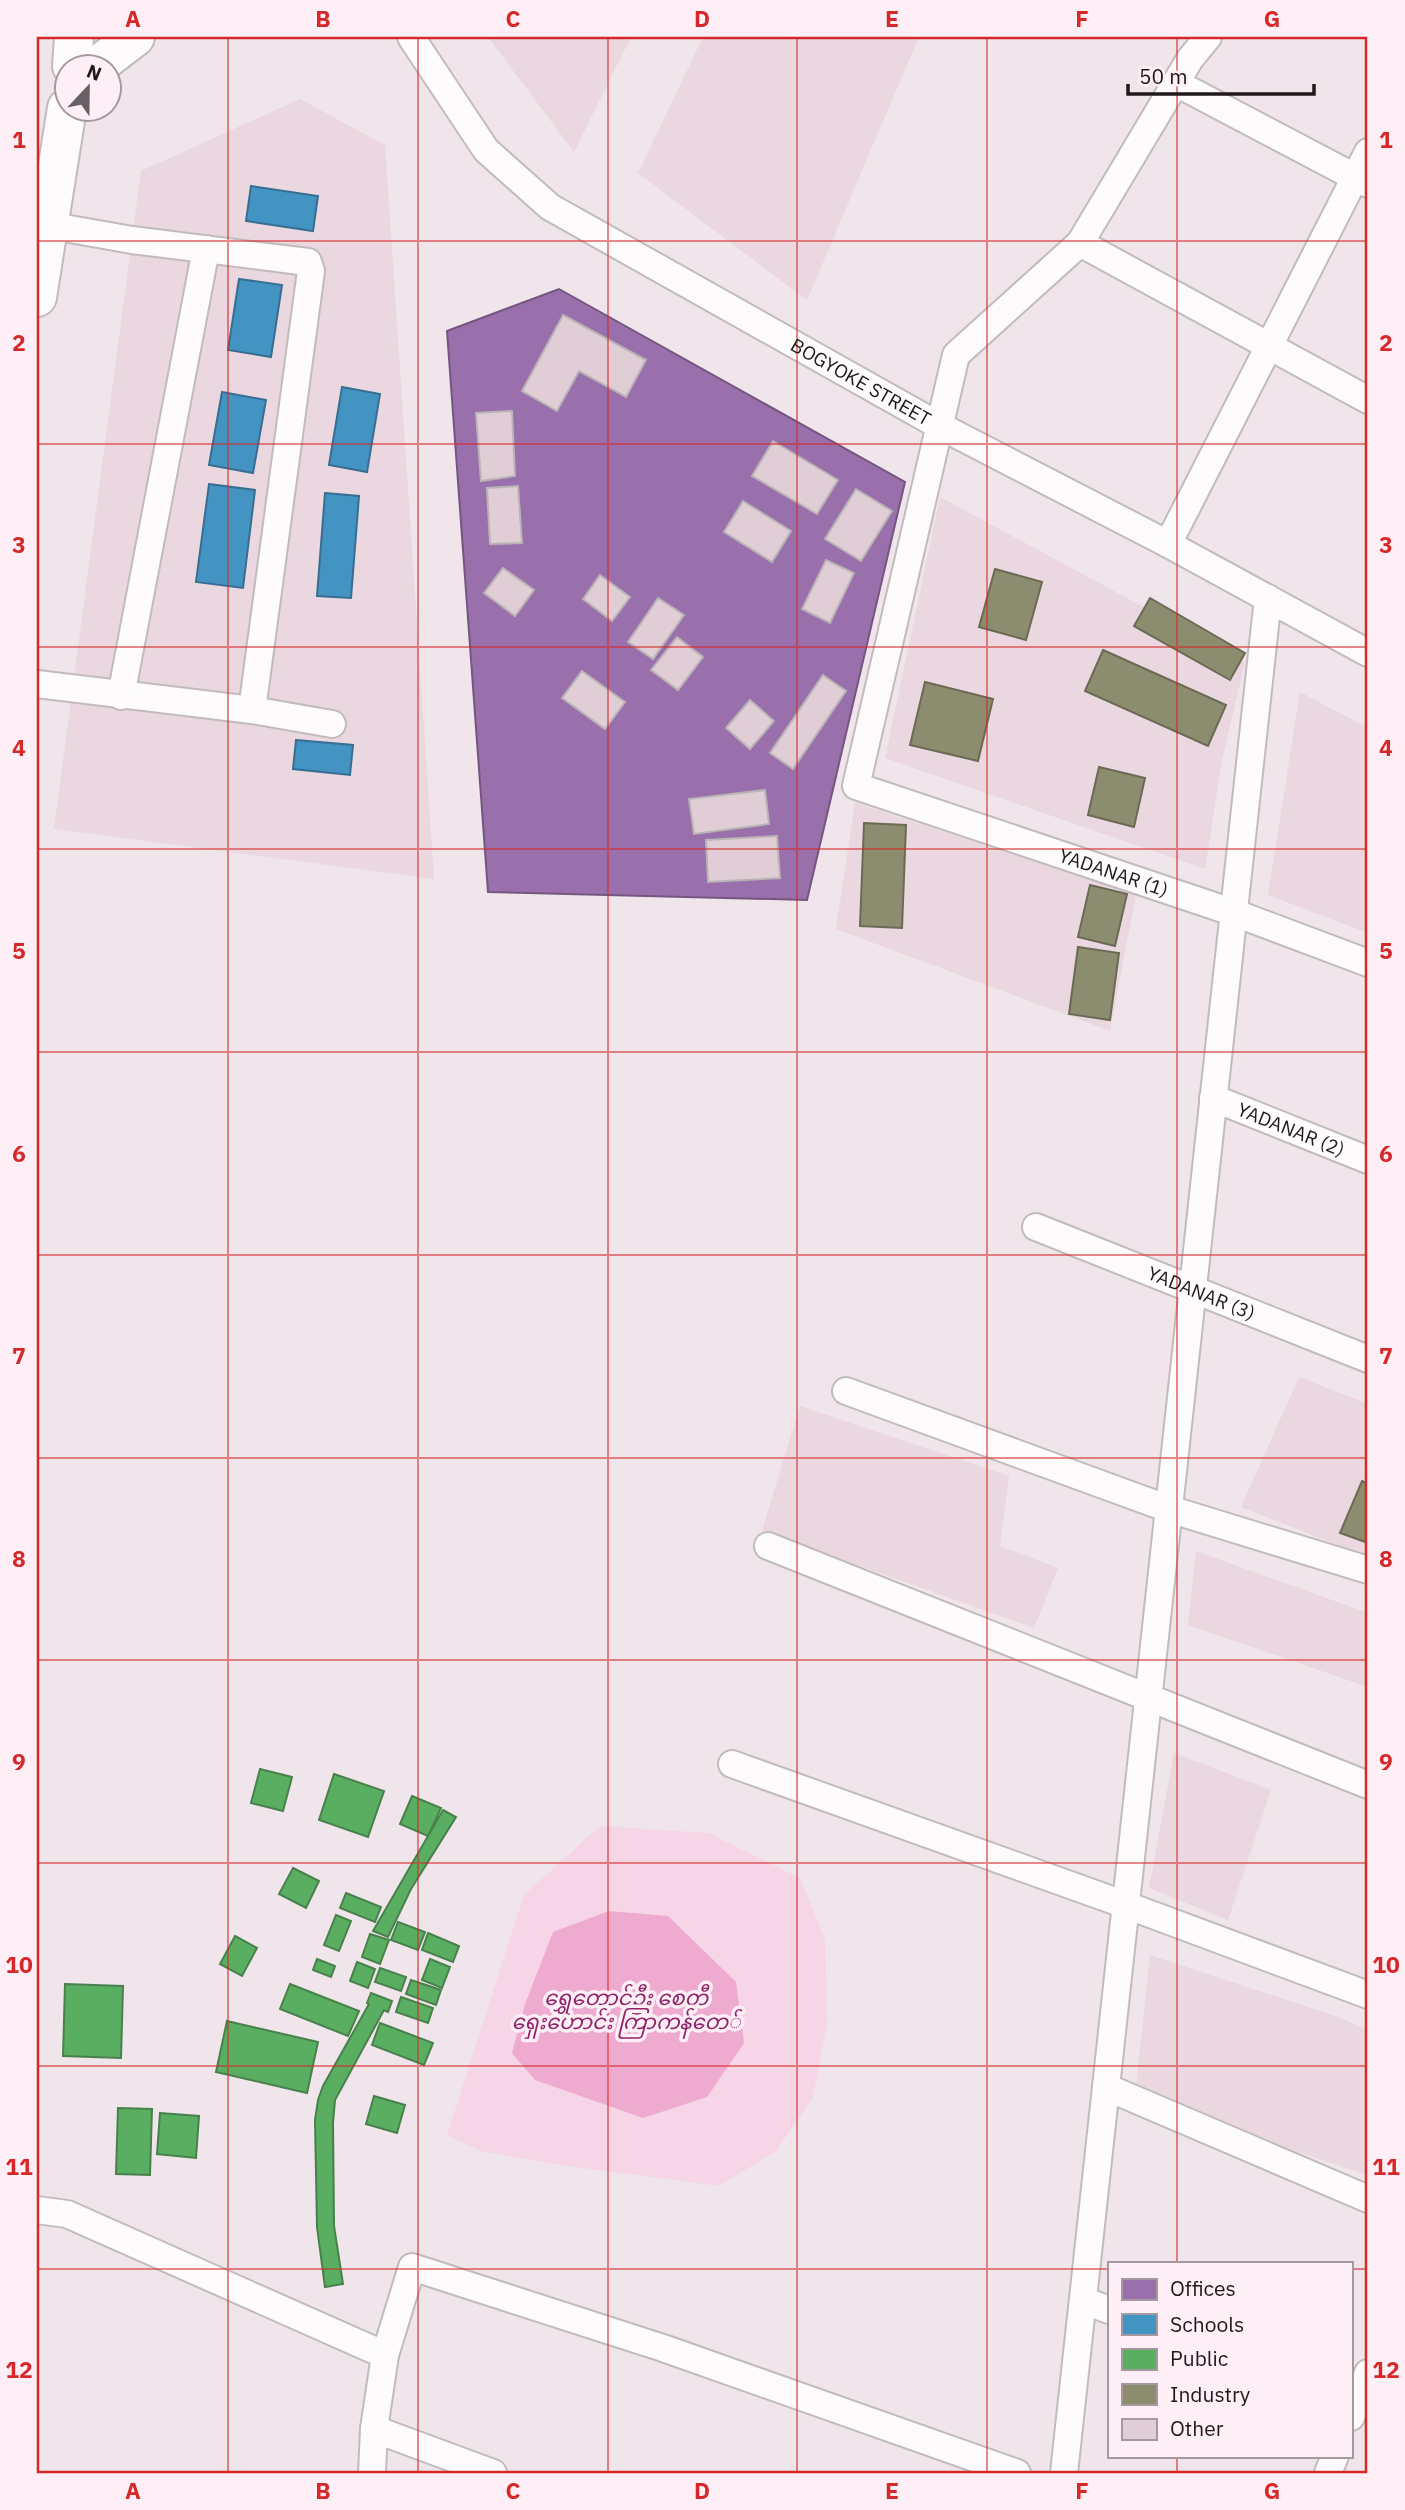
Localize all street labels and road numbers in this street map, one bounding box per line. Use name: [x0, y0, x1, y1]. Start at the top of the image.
street label: BOGYOKE STREET: [787, 333, 935, 431]
street label: YADANAR (1): [1056, 843, 1171, 902]
street label: YADANAR (2): [1234, 1097, 1348, 1161]
street label: YADANAR (3): [1144, 1261, 1259, 1325]

